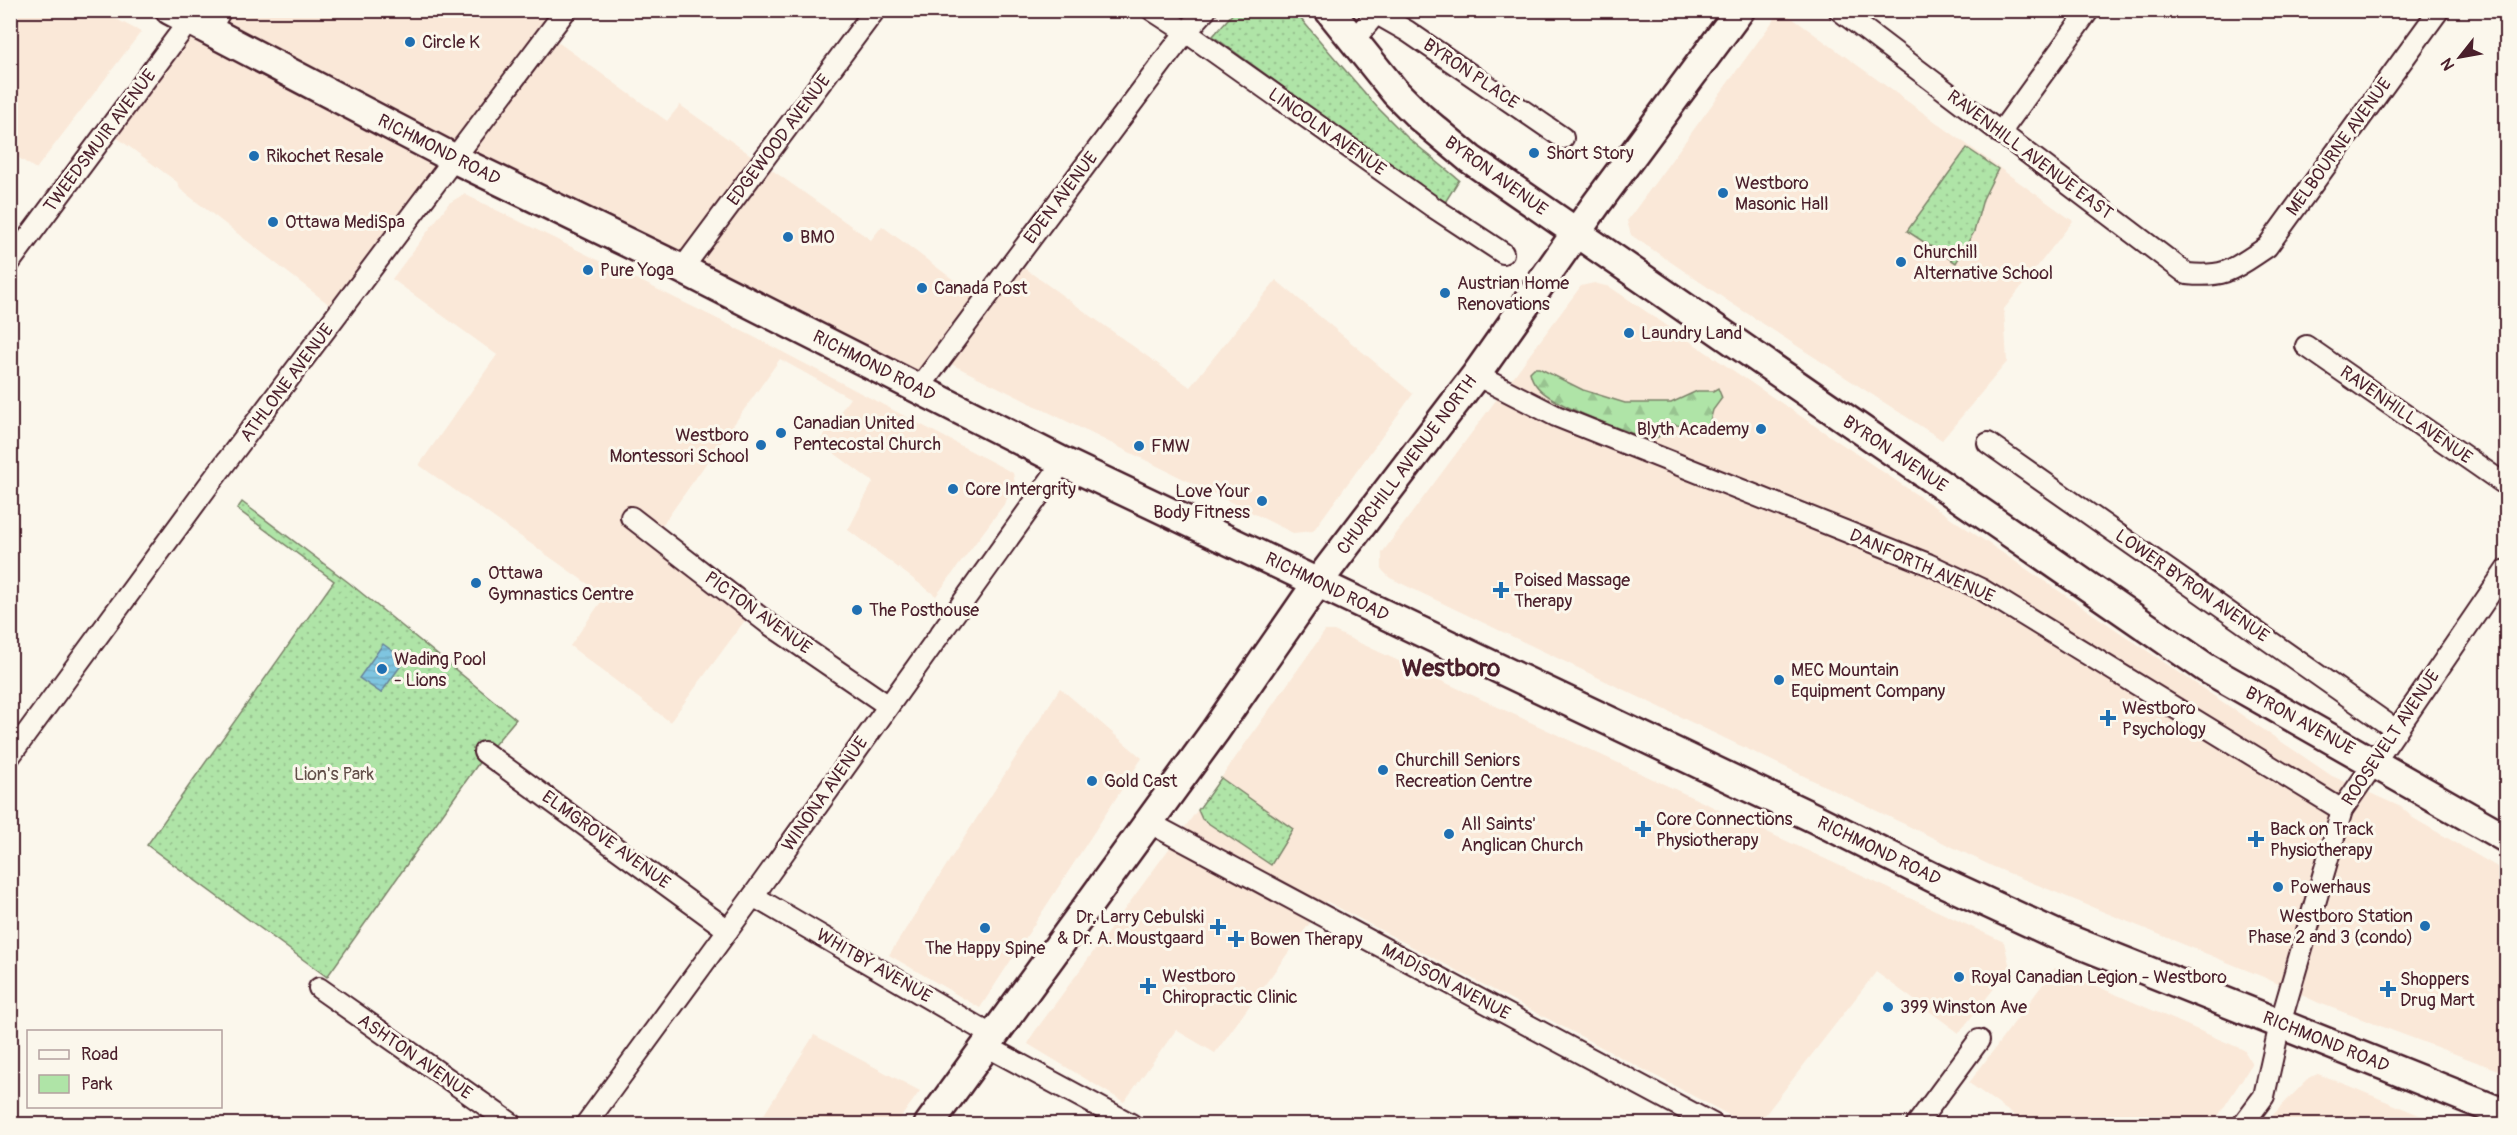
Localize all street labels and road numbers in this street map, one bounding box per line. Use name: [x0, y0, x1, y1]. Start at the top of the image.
street label: BYRON PLACE: [1419, 33, 1523, 115]
street label: TWEEDSMUIR AVENUE: [39, 65, 161, 217]
street label: EDGEWOOD AVENUE: [722, 70, 836, 210]
street label: MELBOURNE AVENUE: [2281, 73, 2397, 221]
street label: LINCOLN AVENUE: [1264, 83, 1390, 181]
street label: RAVENHILL AVENUE EAST: [1942, 85, 2118, 225]
street label: RICHMOND ROAD: [374, 109, 504, 191]
street label: BYRON AVENUE: [1440, 131, 1552, 221]
street label: EDEN AVENUE: [1019, 147, 1103, 249]
street label: ATHLONE AVENUE: [235, 319, 339, 447]
street label: RICHMOND ROAD: [809, 325, 939, 407]
street label: RAVENHILL AVENUE: [2335, 361, 2477, 469]
street label: CHURCHILL AVENUE NORTH: [1332, 371, 1482, 559]
street label: BYRON AVENUE: [1838, 410, 1952, 498]
street label: DANFORTH AVENUE: [1846, 524, 1998, 608]
street label: LOWER BYRON AVENUE: [2111, 524, 2273, 648]
street label: RICHMOND ROAD: [1261, 547, 1393, 627]
street label: PICTON AVENUE: [700, 566, 816, 660]
street label: ROOSEVELT AVENUE: [2337, 666, 2445, 810]
street label: BYRON AVENUE: [2241, 681, 2359, 761]
street label: WINONA AVENUE: [777, 732, 873, 856]
street label: ELMGROVE AVENUE: [537, 786, 675, 894]
street label: RICHMOND ROAD: [1813, 811, 1945, 891]
street label: WHITBY AVENUE: [812, 924, 936, 1008]
street label: MADISON AVENUE: [1378, 938, 1514, 1026]
street label: RICHMOND ROAD: [2259, 1006, 2393, 1078]
street label: ASHTON AVENUE: [353, 1009, 477, 1105]

